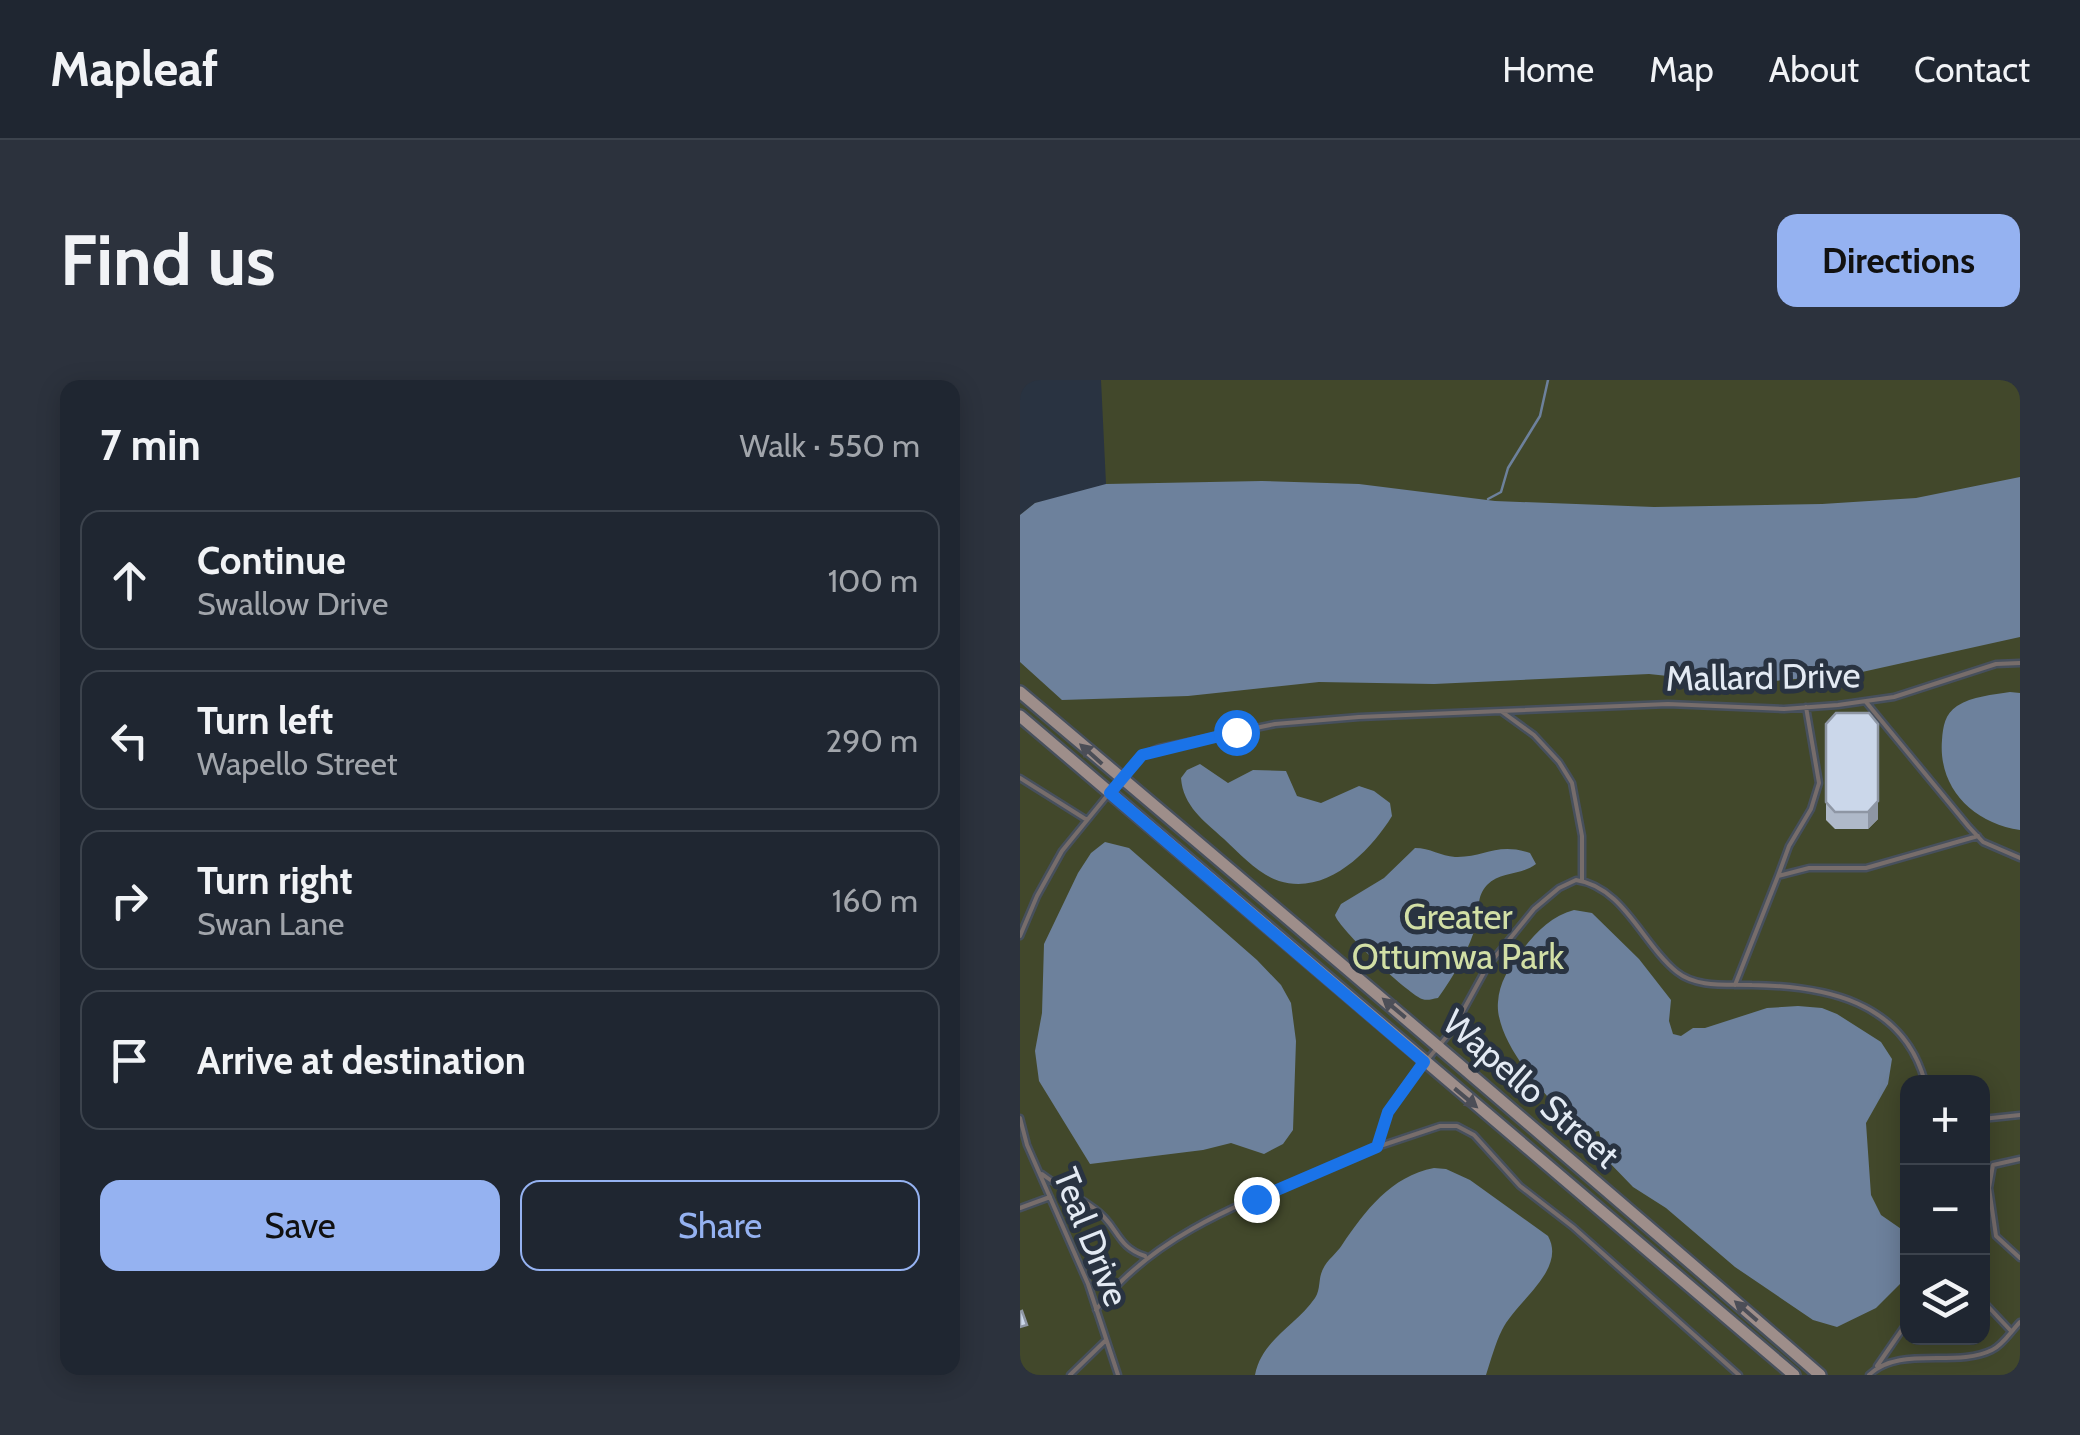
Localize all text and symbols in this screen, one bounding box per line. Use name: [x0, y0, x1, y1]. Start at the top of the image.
text: Mapleaf: [50, 40, 218, 98]
text: Home: [1502, 48, 1594, 91]
text: Map: [1649, 48, 1714, 91]
text: About: [1769, 48, 1859, 91]
text: Contact: [1914, 48, 2030, 91]
button: Directions: [1777, 214, 2020, 307]
text: Find us: [60, 217, 276, 303]
text: 7 min: [100, 419, 201, 471]
text: Walk · 550 m: [740, 426, 920, 465]
text: Continue: [197, 537, 346, 584]
icon: ahead: [102, 553, 157, 608]
text: 100 m: [828, 561, 918, 600]
text: Swallow Drive: [197, 584, 388, 623]
street label: Mallard Drive: [1665, 653, 1861, 700]
text: Turn left: [197, 697, 333, 744]
route start: [1214, 710, 1260, 756]
icon: left: [102, 713, 157, 768]
text: 290 m: [825, 721, 918, 760]
one-way arrow: [1079, 743, 1104, 765]
text: Wapello Street: [197, 744, 398, 783]
text: Turn right: [197, 857, 353, 904]
icon: right: [102, 873, 157, 928]
text: 160 m: [832, 881, 918, 920]
park label: Greater Ottumwa Park: [1352, 895, 1564, 978]
text: Swan Lane: [197, 904, 345, 943]
one-way arrow: [1381, 997, 1406, 1019]
street label: Wapello Street: [1434, 1000, 1628, 1177]
icon: arrive: [102, 1033, 157, 1088]
text: Arrive at destination: [197, 1037, 526, 1084]
map controls: [1900, 1075, 1990, 1345]
button: +: [1900, 1075, 1990, 1165]
one-way arrow: [1454, 1087, 1479, 1108]
street label: Teal Drive: [1044, 1161, 1139, 1312]
button: −: [1900, 1165, 1990, 1255]
route end: [1234, 1177, 1280, 1223]
button: Save: [100, 1180, 500, 1271]
button: Share: [520, 1180, 920, 1271]
button: layers: [1900, 1255, 1990, 1345]
one-way arrow: [1734, 1301, 1759, 1323]

